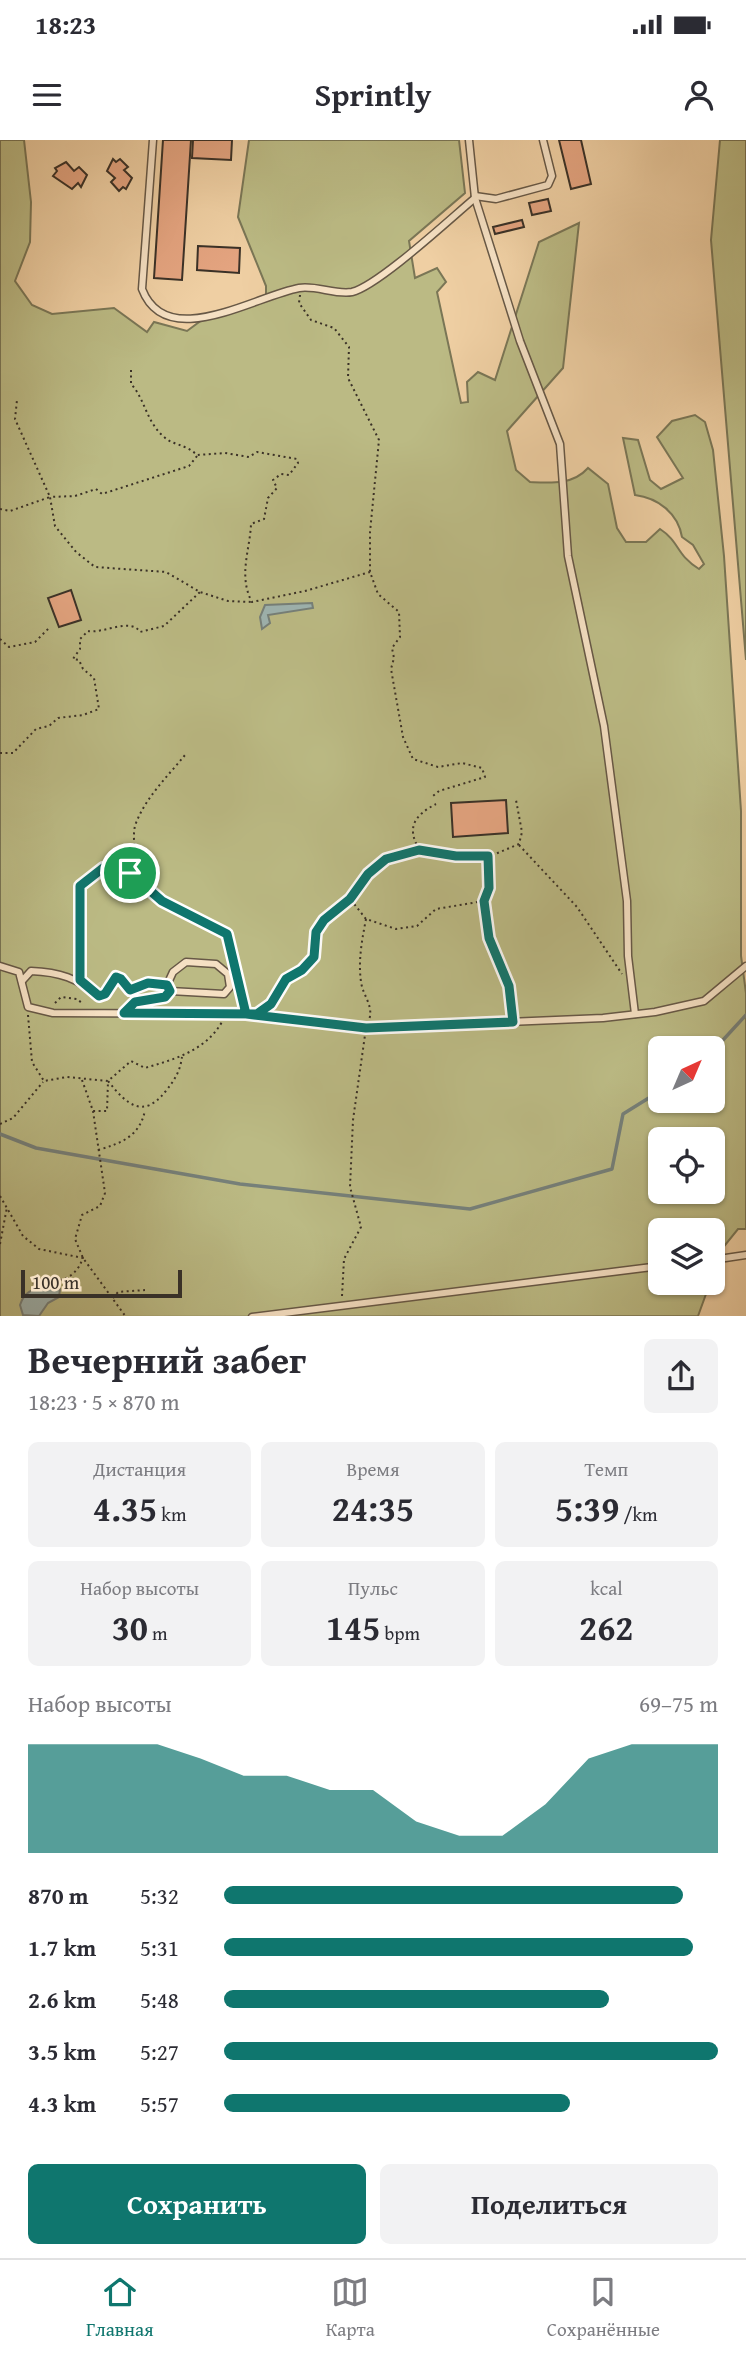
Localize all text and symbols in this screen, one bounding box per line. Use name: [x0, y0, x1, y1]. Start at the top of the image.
text: 18:23: [35, 5, 96, 44]
text: Sprintly: [315, 71, 431, 118]
icon: menu: [28, 76, 66, 114]
icon: person: [680, 76, 718, 114]
pin: [100, 843, 160, 903]
icon: arrive: [111, 854, 149, 892]
north arrow: [648, 1036, 724, 1113]
map controls: [648, 1036, 725, 1295]
button: locate: [648, 1127, 725, 1204]
button: layers: [648, 1218, 725, 1295]
scale bar: [21, 1268, 182, 1299]
text: 100 m: [32, 1268, 79, 1296]
text: Вечерний забег: [28, 1331, 306, 1387]
button: share: [644, 1339, 718, 1413]
text: 18:23 · 5 × 870 m: [28, 1385, 180, 1418]
text: Дистанция: [93, 1455, 186, 1483]
text: Время: [346, 1455, 400, 1483]
text: Темп: [584, 1455, 628, 1483]
text: 4.35: [93, 1483, 157, 1534]
text: 24:35: [332, 1483, 414, 1534]
text: 5:39: [555, 1483, 619, 1534]
text: km: [157, 1500, 186, 1528]
text: /km: [619, 1500, 658, 1528]
text: Набор высоты: [80, 1574, 199, 1602]
text: Пульс: [348, 1574, 398, 1602]
text: kcal: [590, 1574, 623, 1602]
text: 30: [112, 1602, 148, 1653]
text: 145: [326, 1602, 380, 1653]
text: 262: [579, 1602, 634, 1653]
text: m: [148, 1619, 168, 1647]
text: bpm: [380, 1619, 420, 1647]
text: Набор высоты: [28, 1687, 172, 1720]
text: 69–75 m: [639, 1687, 718, 1720]
text: 870 m: [28, 1879, 89, 1912]
text: 5:32: [140, 1879, 179, 1912]
text: 1.7 km: [28, 1931, 96, 1964]
text: 5:31: [140, 1931, 179, 1964]
text: 2.6 km: [28, 1983, 96, 2016]
text: 5:48: [140, 1983, 179, 2016]
text: 3.5 km: [28, 2035, 96, 2068]
text: 5:27: [140, 2035, 179, 2068]
text: 4.3 km: [28, 2087, 96, 2120]
text: 5:57: [140, 2087, 179, 2120]
button: Сохранить: [28, 2164, 366, 2244]
button: Поделиться: [380, 2164, 718, 2244]
tab: Главная: [86, 2273, 154, 2343]
tab: Карта: [326, 2273, 375, 2343]
tab: Сохранённые: [547, 2273, 660, 2343]

